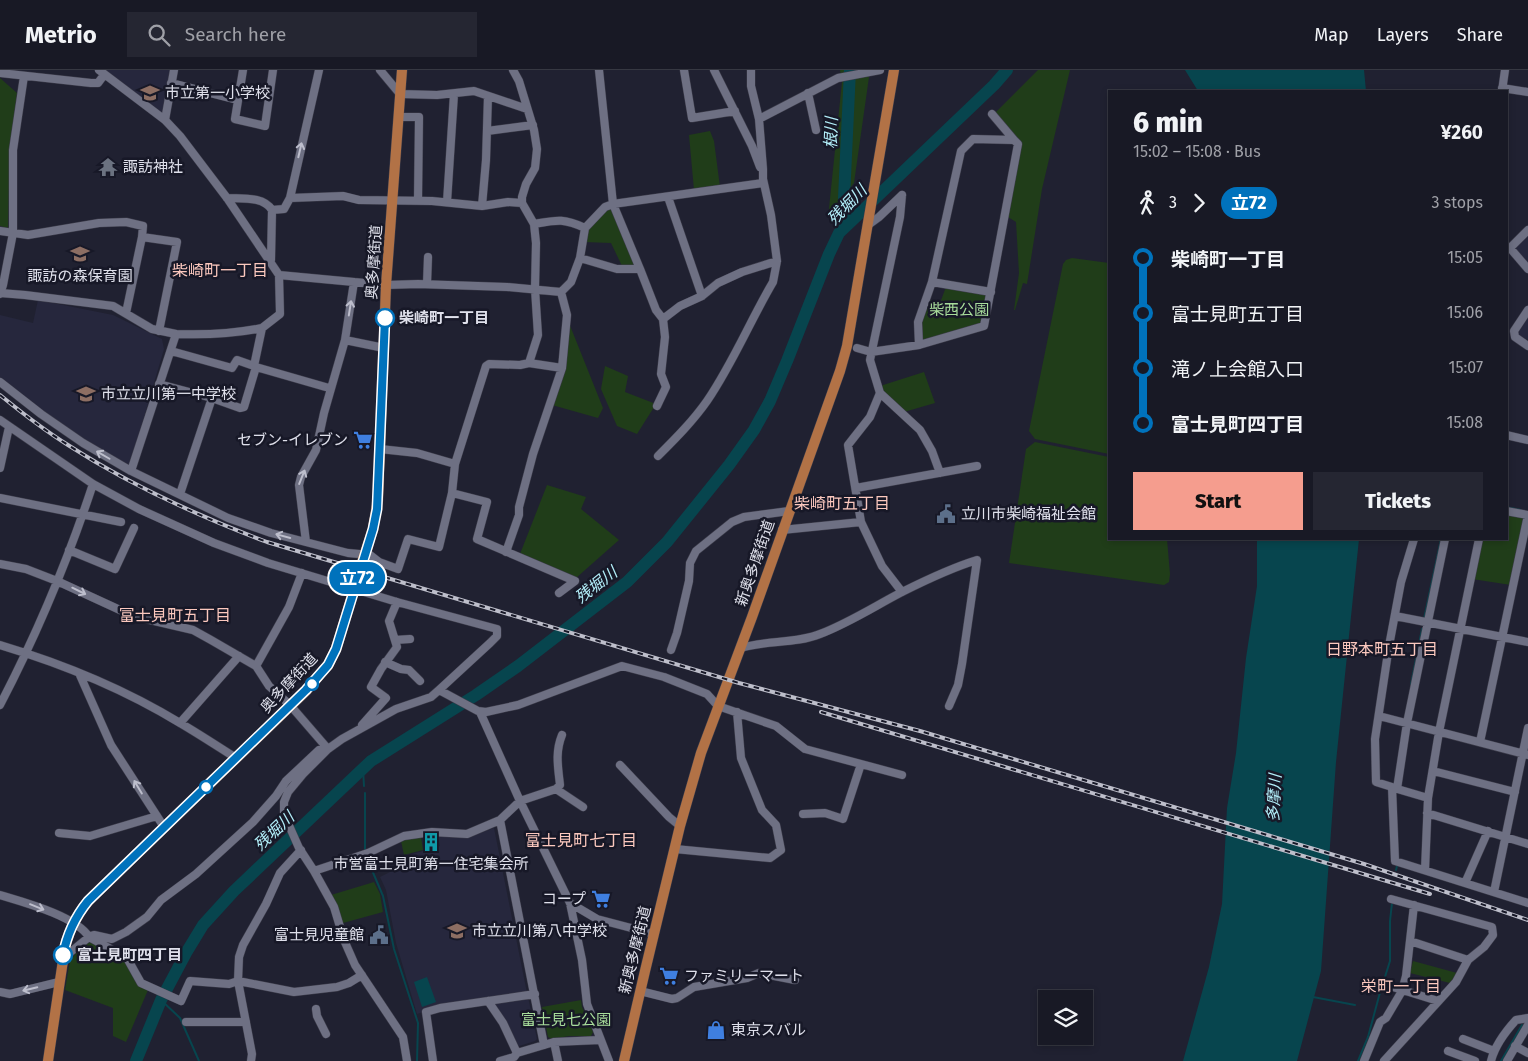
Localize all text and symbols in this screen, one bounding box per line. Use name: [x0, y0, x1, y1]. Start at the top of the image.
search box: [127, 12, 477, 57]
text: Metrio: [25, 21, 97, 49]
icon: search: [145, 21, 173, 49]
text: Search here: [185, 23, 286, 46]
text: Map: [1314, 24, 1349, 46]
text: Layers: [1377, 24, 1429, 46]
text: Share: [1457, 24, 1503, 46]
school or university icon: 市立第一小学校: [139, 82, 161, 104]
place label: 市立第一小学校: [165, 84, 270, 102]
text: 6 min: [1133, 106, 1203, 139]
water label: 根川: [821, 115, 841, 149]
text: ¥260: [1441, 121, 1483, 144]
text: 15:02 – 15:08 · Bus: [1133, 142, 1261, 161]
one-way arrow: [296, 143, 305, 159]
temple icon: 諏訪神社: [97, 156, 119, 178]
place label: 諏訪神社: [123, 158, 183, 176]
water label: 残堀川: [823, 180, 872, 229]
icon: walk: [1133, 189, 1161, 217]
icon: forward: [1185, 189, 1213, 217]
text: 立72: [1231, 192, 1267, 214]
text: 3: [1169, 193, 1177, 212]
text: 3 stops: [1431, 193, 1483, 212]
street label: 奥多摩街道: [362, 224, 386, 300]
school or university icon: 諏訪の森保育園: [69, 243, 91, 265]
text: 柴崎町一丁目: [1171, 248, 1285, 271]
text: 15:05: [1447, 248, 1483, 267]
district label: 柴崎町一丁目: [172, 261, 268, 280]
place label: 諏訪の森保育園: [27, 267, 133, 285]
one-way arrow: [345, 301, 355, 317]
park label: 柴西公園: [929, 301, 989, 319]
text: 富士見町五丁目: [1171, 303, 1304, 326]
text: 15:06: [1447, 303, 1483, 322]
marker: 柴崎町一丁目: [375, 308, 395, 328]
place label: 柴崎町一丁目: [399, 309, 489, 327]
text: 滝ノ上会館入口: [1171, 358, 1304, 381]
text: 15:07: [1449, 358, 1483, 377]
school or university icon: 市立立川第一中学校: [75, 383, 97, 405]
place label: 市立立川第一中学校: [101, 385, 236, 403]
text: 富士見町四丁目: [1171, 413, 1304, 436]
text: 15:08: [1446, 413, 1483, 432]
supermarket icon: セブン-イレブン: [352, 429, 374, 451]
place label: セブン-イレブン: [237, 431, 348, 449]
one-way arrow: [96, 450, 111, 460]
one-way arrow: [298, 470, 307, 485]
button: Start: [1133, 472, 1303, 530]
button: Tickets: [1313, 472, 1483, 530]
district label: 柴崎町五丁目: [794, 494, 890, 513]
public building icon: 立川市柴崎福祉会館: [935, 503, 957, 525]
place label: 立川市柴崎福祉会館: [961, 505, 1096, 523]
street label: 新奥多摩街道: [732, 518, 778, 608]
one-way arrow: [275, 531, 291, 540]
line badge: 立72: [328, 562, 386, 594]
water label: 残堀川: [571, 562, 622, 607]
text: 立72: [339, 567, 375, 589]
one-way arrow: [71, 587, 86, 596]
district label: 富士見町五丁目: [119, 606, 231, 625]
district label: 日野本町五丁目: [1326, 640, 1438, 659]
street label: 奥多摩街道: [257, 649, 321, 717]
unlabelled marker: [305, 677, 319, 691]
water label: 多摩川: [1263, 772, 1285, 822]
one-way arrow: [132, 780, 142, 794]
unlabelled marker: [199, 780, 213, 794]
water label: 残堀川: [250, 806, 299, 854]
building icon: 市営富士見町第一住宅集会所: [420, 831, 442, 853]
district label: 富士見町七丁目: [525, 831, 637, 850]
place label: 市営富士見町第一住宅集会所: [333, 855, 529, 873]
supermarket icon: コープ: [590, 888, 612, 910]
place label: コープ: [542, 890, 586, 908]
one-way arrow: [29, 903, 44, 912]
street label: 新奥多摩街道: [615, 904, 655, 996]
school or university icon: 市立立川第八中学校: [446, 920, 468, 942]
place label: 市立立川第八中学校: [472, 922, 607, 940]
public building icon: 富士見児童館: [368, 924, 390, 946]
place label: 富士見児童館: [274, 926, 364, 944]
marker: 富士見町四丁目: [53, 945, 73, 965]
place label: 富士見町四丁目: [77, 946, 182, 964]
supermarket icon: ファミリーマート: [658, 965, 680, 987]
place label: ファミリーマート: [684, 967, 804, 985]
district label: 栄町一丁目: [1361, 977, 1441, 996]
one-way arrow: [22, 985, 38, 994]
map controls: [1038, 990, 1093, 1045]
button: layers: [1038, 990, 1093, 1045]
park label: 富士見七公園: [521, 1011, 611, 1029]
shop icon: 東京スバル: [705, 1019, 727, 1041]
place label: 東京スバル: [731, 1021, 806, 1039]

